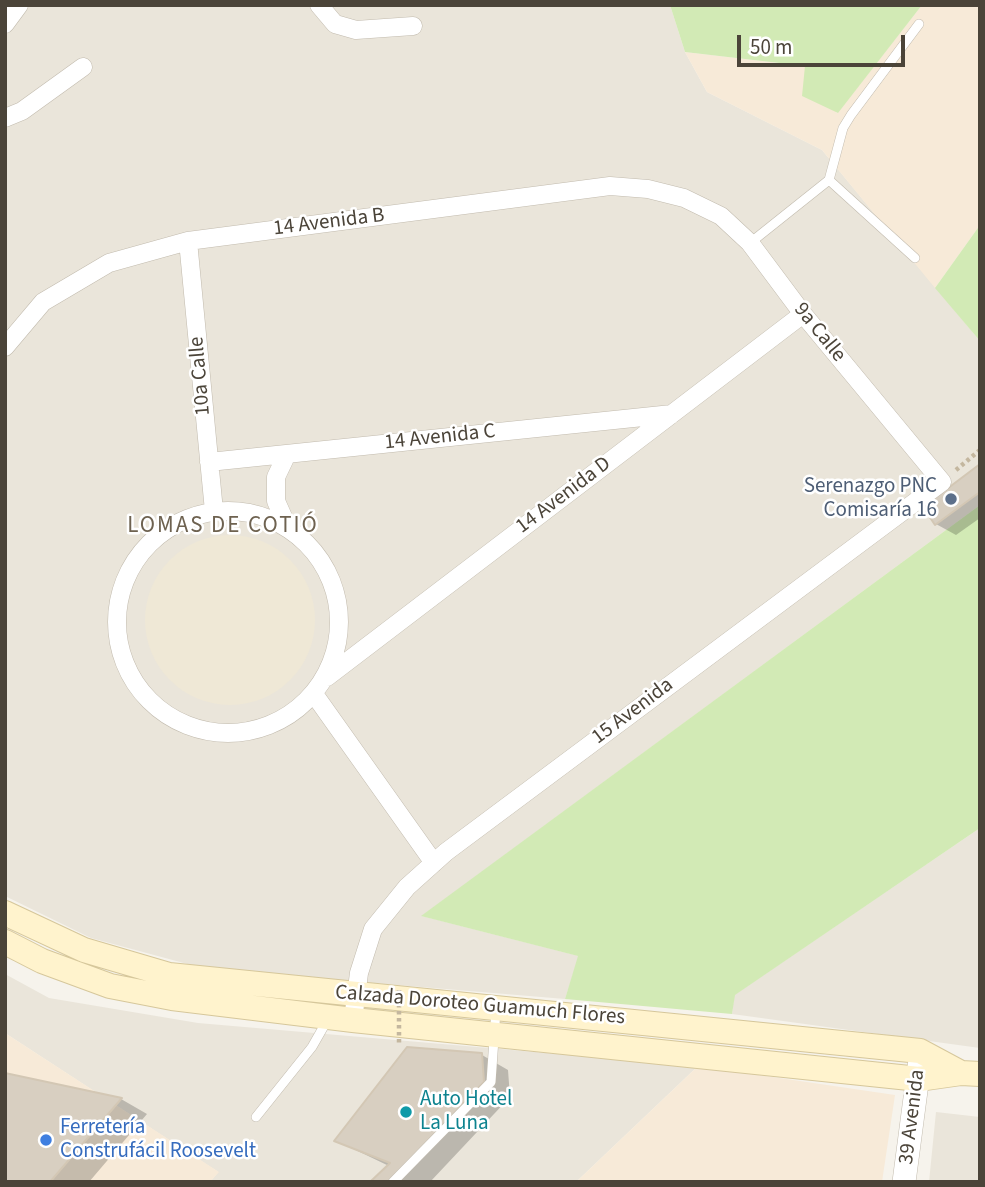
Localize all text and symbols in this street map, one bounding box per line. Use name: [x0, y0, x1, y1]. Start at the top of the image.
scale bar: [740, 21, 908, 65]
text: 50 m: [750, 32, 792, 62]
street label: 14 Avenida B: [272, 204, 386, 242]
street label: 9a Calle: [788, 298, 850, 368]
street label: 10a Calle: [185, 335, 217, 417]
street label: 14 Avenida C: [383, 420, 497, 456]
street label: 14 Avenida D: [512, 452, 616, 540]
place label: Serenazgo PNC Comisaría 16: [804, 474, 937, 524]
marker: Serenazgo PNC Comisaría 16: [943, 491, 959, 507]
district label: LOMAS DE COTIÓ: [129, 513, 317, 541]
street label: 15 Avenida: [587, 673, 679, 751]
street label: Calzada Doroteo Guamuch Flores: [334, 981, 626, 1031]
street label: 39 Avenida: [895, 1068, 931, 1166]
place label: Auto Hotel La Luna: [420, 1087, 512, 1137]
marker: Auto Hotel La Luna: [398, 1104, 414, 1120]
place label: Ferretería Construfácil Roosevelt: [60, 1115, 256, 1165]
marker: Ferretería Construfácil Roosevelt: [38, 1132, 54, 1148]

